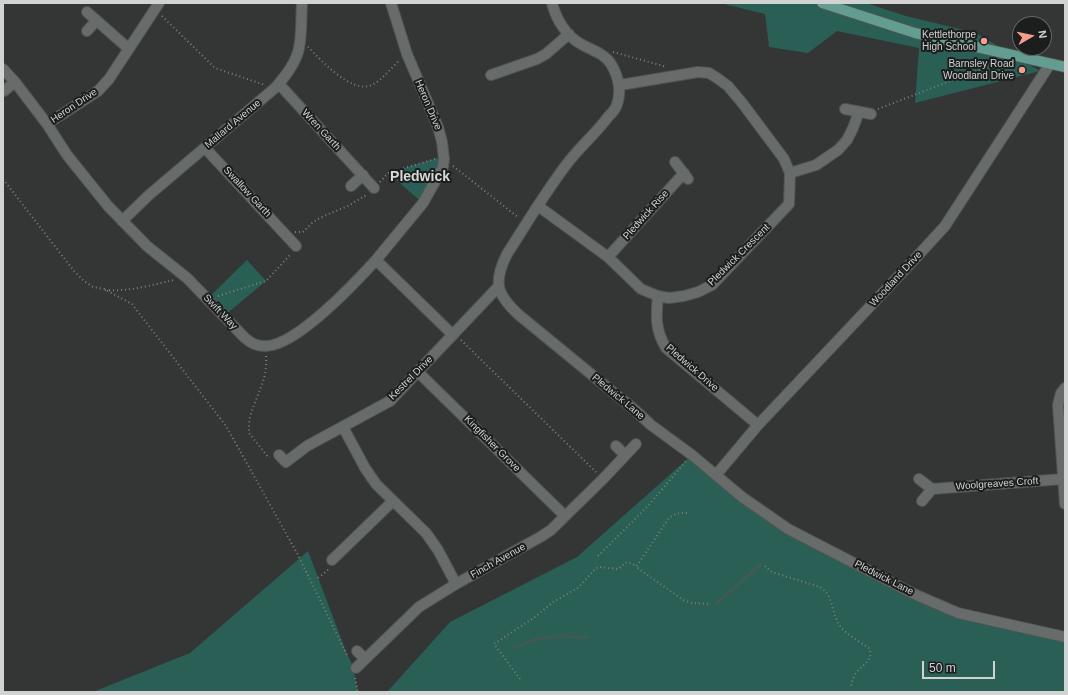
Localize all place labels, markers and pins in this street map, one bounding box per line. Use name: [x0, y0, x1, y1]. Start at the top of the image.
place label: Kettlethorpe High School: [922, 29, 976, 52]
marker: Kettlethorpe High School: [979, 36, 989, 46]
place label: Barnsley Road Woodland Drive: [943, 58, 1014, 82]
marker: Barnsley Road Woodland Drive: [1017, 65, 1027, 75]

